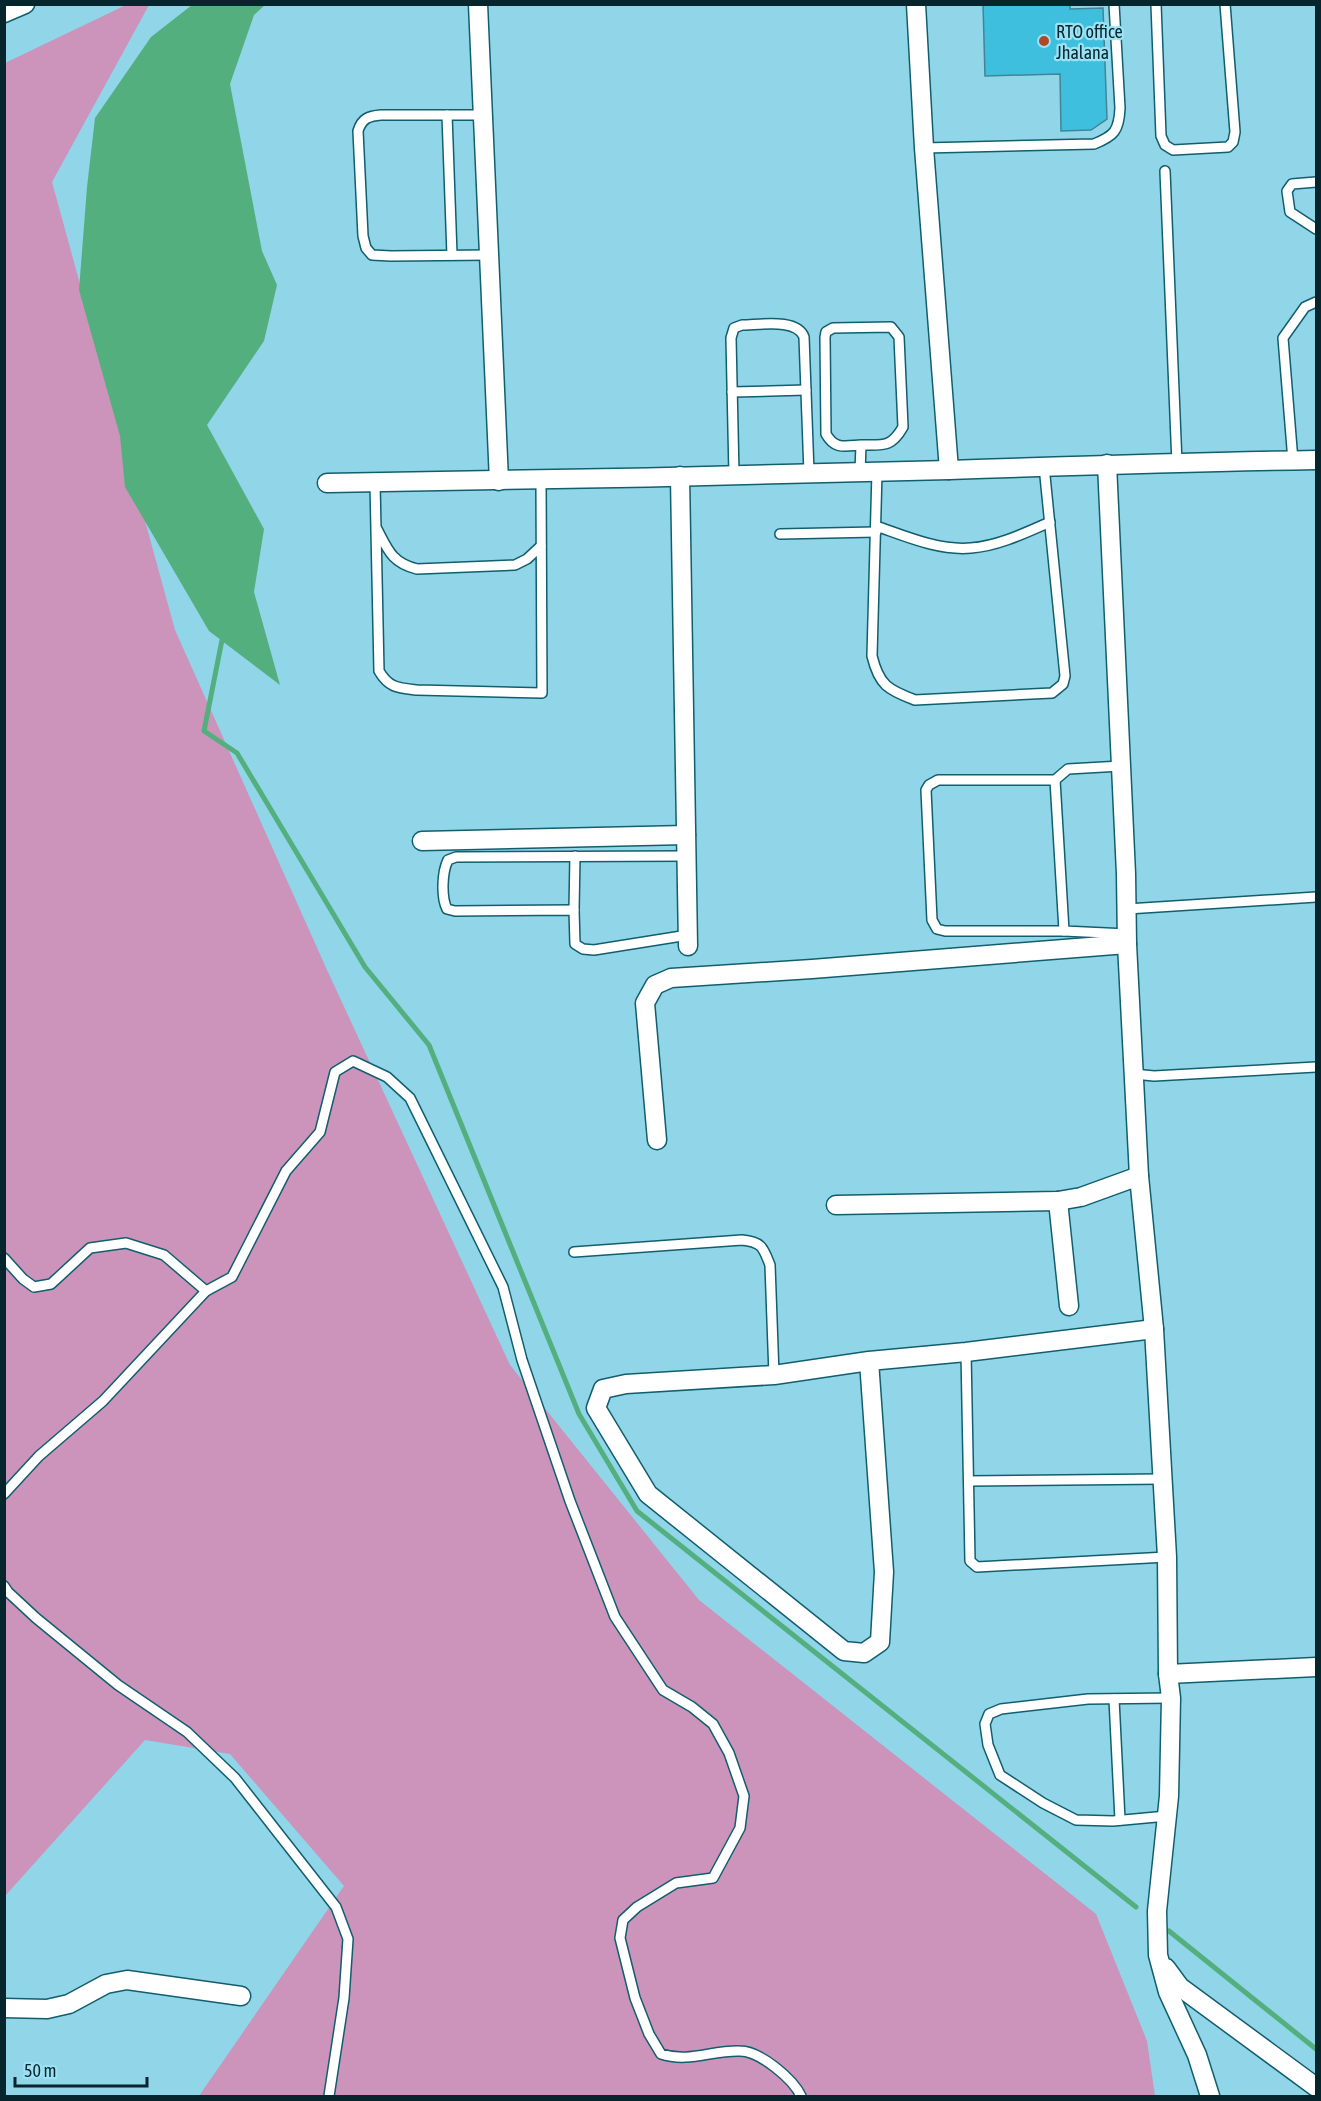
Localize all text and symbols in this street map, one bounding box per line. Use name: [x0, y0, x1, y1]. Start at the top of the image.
place label: RTO office Jhalana: [1056, 21, 1123, 63]
marker: RTO office Jhalana: [1037, 34, 1051, 48]
scale bar: [15, 2050, 147, 2088]
text: 50 m: [24, 2060, 56, 2081]

